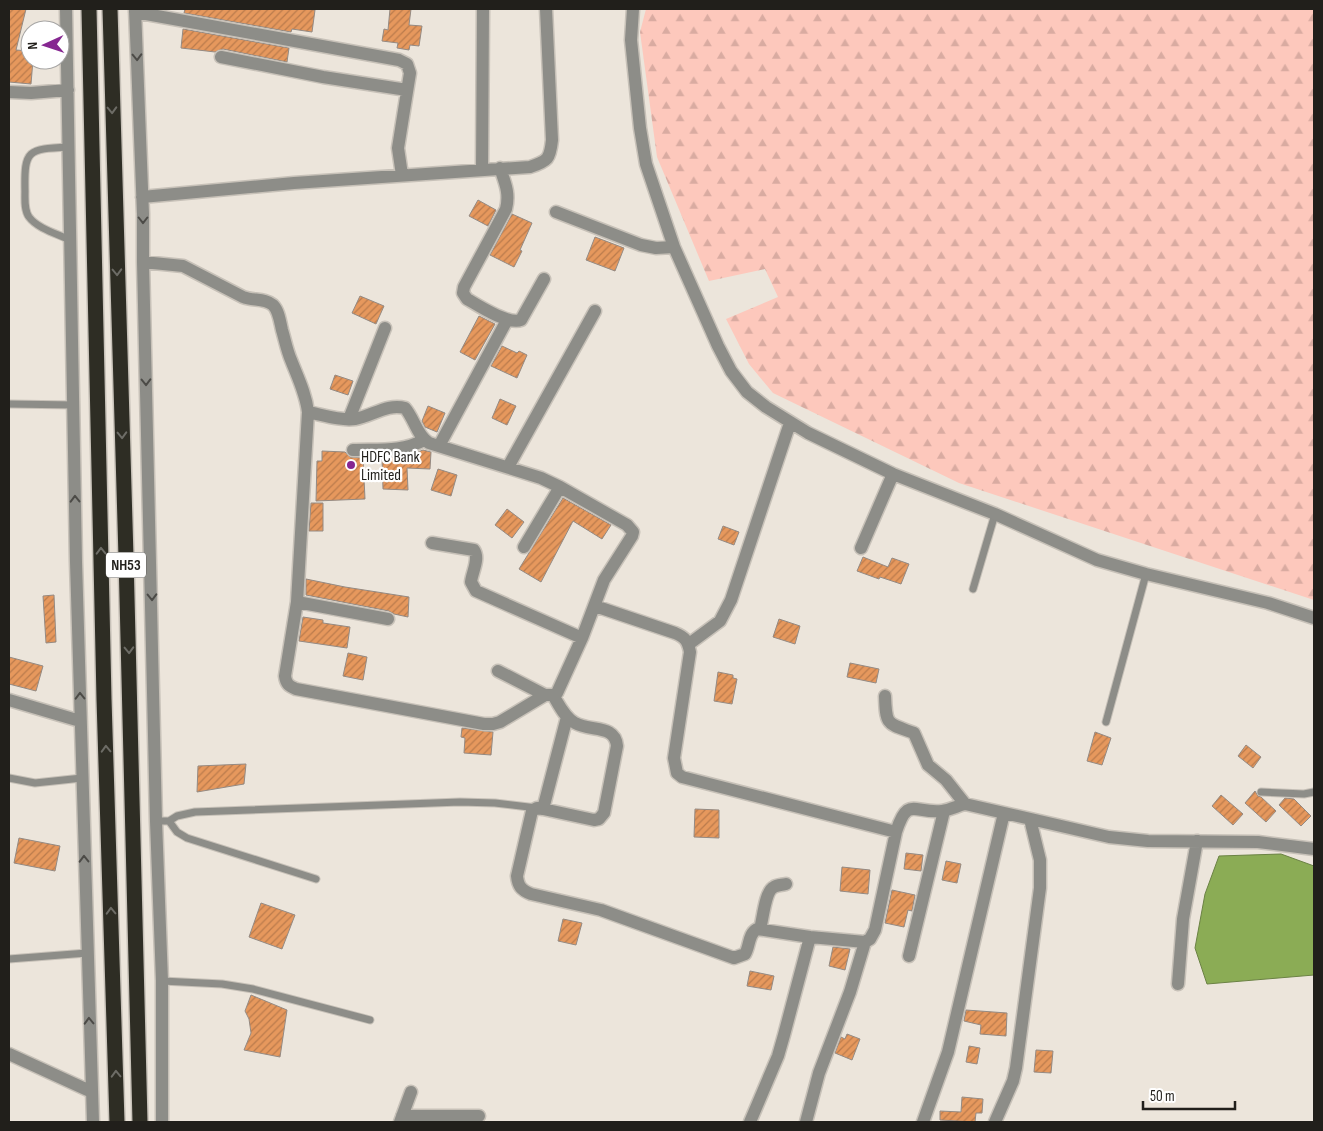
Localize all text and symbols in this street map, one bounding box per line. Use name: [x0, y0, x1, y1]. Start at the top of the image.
north arrow: [20, 20, 70, 70]
text: N: [24, 41, 41, 50]
one-way arrow: [131, 54, 142, 62]
one-way arrow: [107, 106, 118, 114]
one-way arrow: [138, 216, 148, 224]
one-way arrow: [112, 269, 122, 277]
one-way arrow: [141, 379, 152, 387]
one-way arrow: [117, 432, 127, 439]
place label: HDFC Bank Limited: [361, 448, 420, 485]
marker: HDFC Bank Limited: [345, 459, 357, 471]
one-way arrow: [70, 494, 80, 502]
one-way arrow: [96, 547, 106, 554]
road number: NH53: [106, 552, 146, 578]
one-way arrow: [146, 593, 157, 601]
one-way arrow: [123, 646, 134, 654]
one-way arrow: [75, 692, 85, 700]
one-way arrow: [100, 744, 111, 752]
one-way arrow: [79, 854, 89, 862]
one-way arrow: [105, 907, 116, 915]
one-way arrow: [84, 1017, 95, 1025]
one-way arrow: [111, 1069, 121, 1077]
scale bar: [1143, 1078, 1236, 1110]
text: 50 m: [1150, 1087, 1175, 1106]

